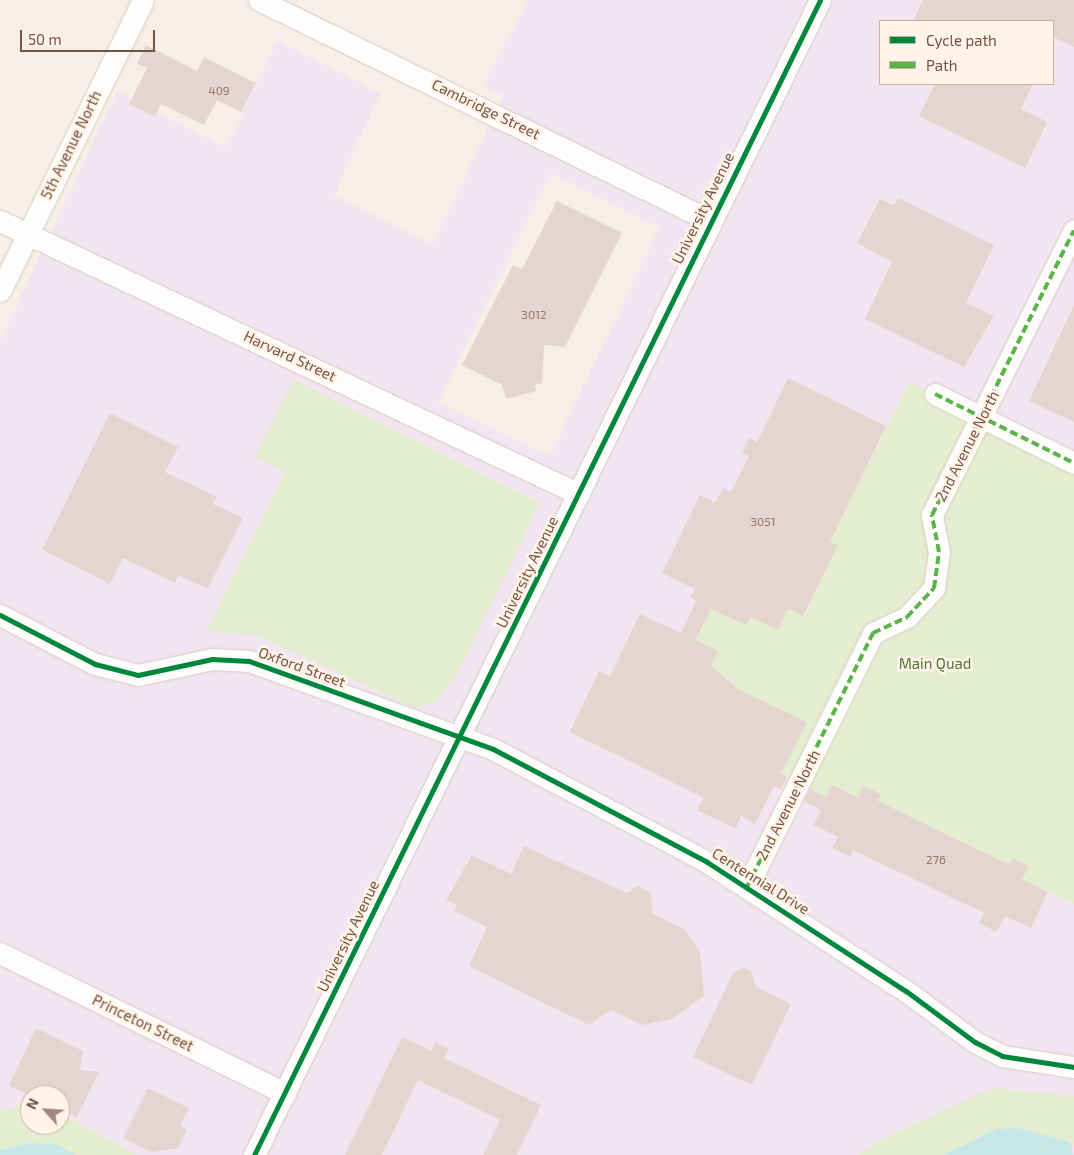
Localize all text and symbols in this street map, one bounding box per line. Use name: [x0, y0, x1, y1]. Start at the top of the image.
scale bar: [22, 20, 158, 52]
legend: [879, 20, 1054, 85]
text: 50 m: [28, 30, 62, 48]
text: Cycle path: [926, 31, 997, 49]
text: Path: [926, 56, 957, 74]
street label: Cambridge Street: [429, 75, 543, 143]
house number: 409: [208, 84, 230, 98]
street label: 5th Avenue North: [37, 88, 105, 202]
street label: University Avenue: [668, 149, 738, 267]
house number: 3012: [521, 308, 547, 322]
street label: Harvard Street: [241, 327, 339, 385]
street label: 2nd Avenue North: [931, 387, 1003, 505]
street label: University Avenue: [492, 513, 562, 631]
house number: 3051: [750, 515, 776, 529]
street label: Oxford Street: [256, 643, 348, 691]
park label: Main Quad: [899, 655, 971, 673]
street label: 2nd Avenue North: [752, 746, 824, 864]
street label: Centennial Drive: [709, 844, 813, 918]
house number: 276: [926, 853, 946, 867]
street label: University Avenue: [313, 877, 383, 995]
street label: Princeton Street: [89, 991, 197, 1055]
north arrow: [20, 1085, 70, 1135]
text: N: [22, 1095, 42, 1112]

